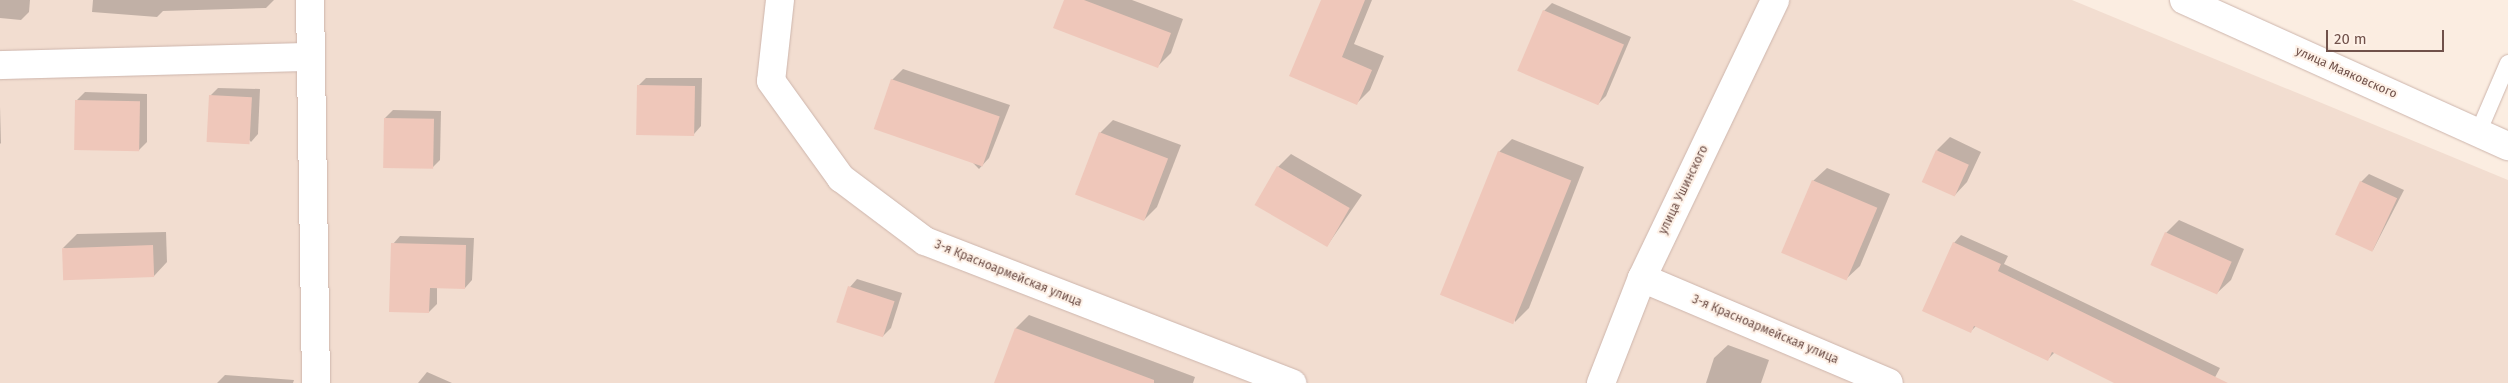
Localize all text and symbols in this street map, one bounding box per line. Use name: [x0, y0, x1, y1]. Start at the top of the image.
scale bar: [2328, 20, 2446, 52]
text: 20 m: [2334, 30, 2367, 48]
street label: улица Маяковского: [2293, 44, 2399, 102]
street label: улица Ушинского: [1656, 143, 1712, 237]
street label: 3-я Красноармейская улица: [932, 238, 1084, 310]
street label: 3-я Красноармейская улица: [1690, 293, 1840, 367]

